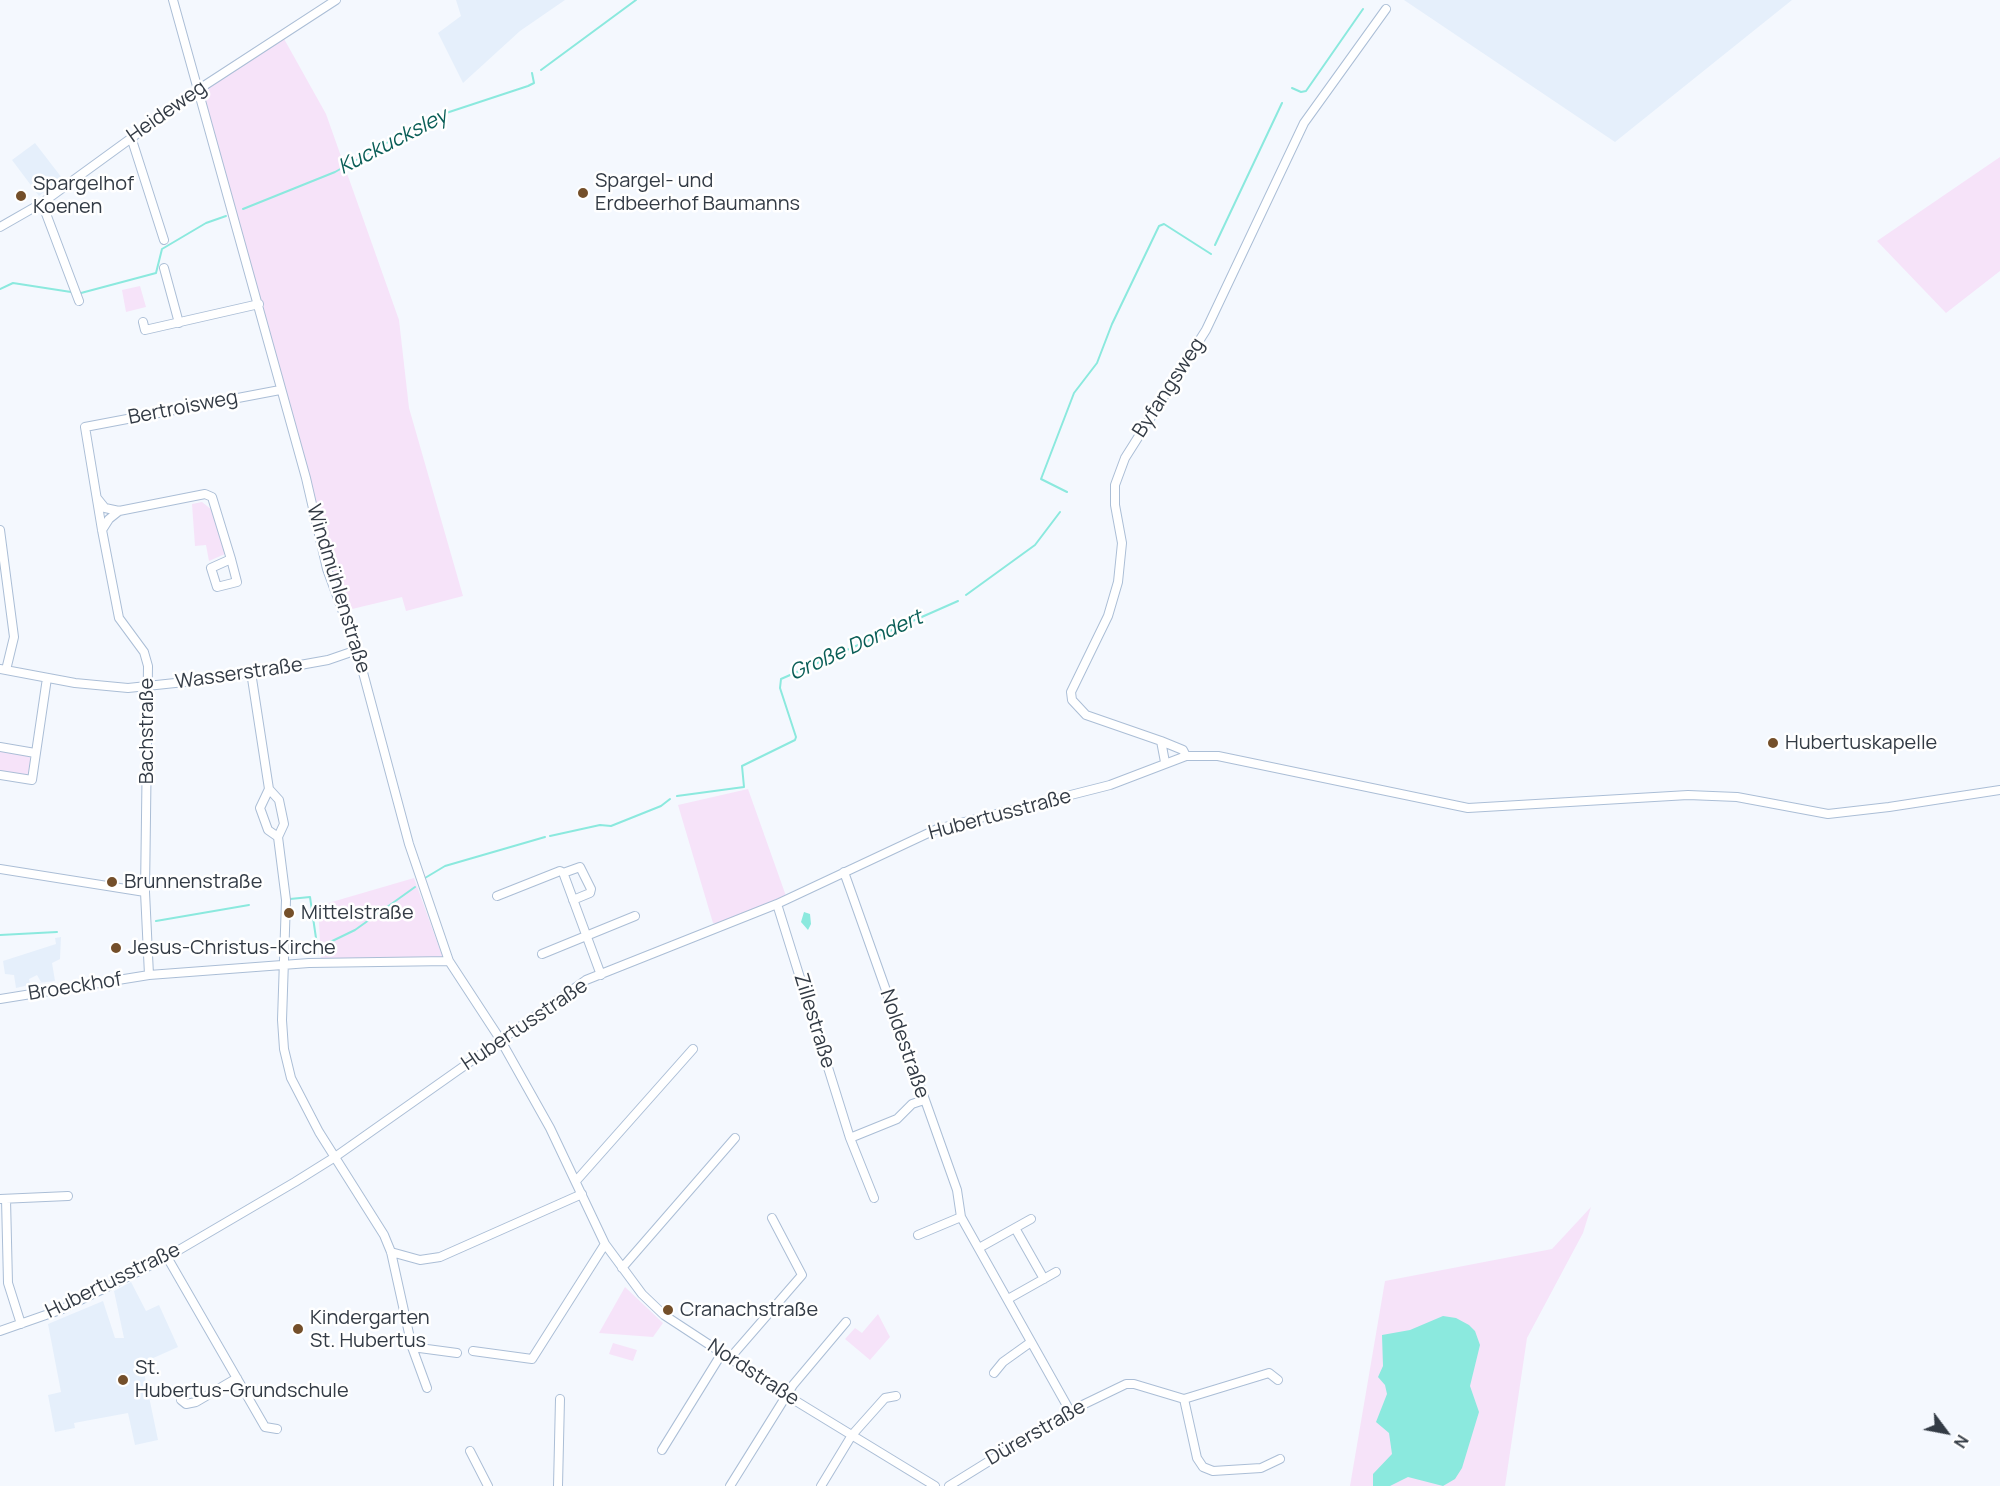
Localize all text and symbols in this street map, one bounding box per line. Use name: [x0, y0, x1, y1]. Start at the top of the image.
street label: Heideweg: [123, 76, 211, 148]
water label: Kuckucksley: [334, 104, 452, 180]
place label: Spargel- und Erdbeerhof Baumanns: [595, 169, 800, 216]
place label: Spargelhof Koenen: [33, 172, 134, 219]
marker: Spargel- und Erdbeerhof Baumanns: [576, 186, 590, 200]
marker: Spargelhof Koenen: [14, 189, 28, 203]
street label: Byfangsweg: [1128, 334, 1210, 442]
street label: Bertroisweg: [126, 386, 240, 430]
street label: Windmühlenstraße: [301, 502, 375, 676]
water label: Große Dondert: [785, 605, 927, 687]
street label: Wasserstraße: [174, 653, 304, 695]
street label: Bachstraße: [135, 678, 159, 784]
place label: Hubertuskapelle: [1785, 731, 1937, 755]
marker: Hubertuskapelle: [1766, 736, 1780, 750]
street label: Hubertusstraße: [926, 784, 1074, 846]
place label: Brunnenstraße: [124, 870, 262, 894]
marker: Brunnenstraße: [105, 875, 119, 889]
place label: Mittelstraße: [301, 901, 414, 925]
marker: Mittelstraße: [282, 906, 296, 920]
place label: Jesus-Christus-Kirche: [128, 936, 336, 960]
marker: Jesus-Christus-Kirche: [109, 941, 123, 955]
street label: Broeckhof: [26, 968, 124, 1006]
street label: Zillestraße: [788, 971, 840, 1071]
street label: Hubertusstraße: [457, 974, 593, 1076]
street label: Noldestraße: [874, 986, 934, 1102]
street label: Hubertusstraße: [42, 1238, 184, 1324]
place label: Cranachstraße: [680, 1298, 818, 1322]
marker: Cranachstraße: [661, 1303, 675, 1317]
place label: Kindergarten St. Hubertus: [310, 1306, 430, 1353]
marker: Kindergarten St. Hubertus: [291, 1322, 305, 1336]
street label: Nordstraße: [703, 1334, 803, 1412]
place label: St. Hubertus-Grundschule: [135, 1356, 349, 1403]
marker: St. Hubertus-Grundschule: [116, 1373, 130, 1387]
street label: Dürerstraße: [982, 1395, 1090, 1471]
north arrow: [1916, 1402, 1976, 1462]
text: N: [1949, 1431, 1974, 1452]

